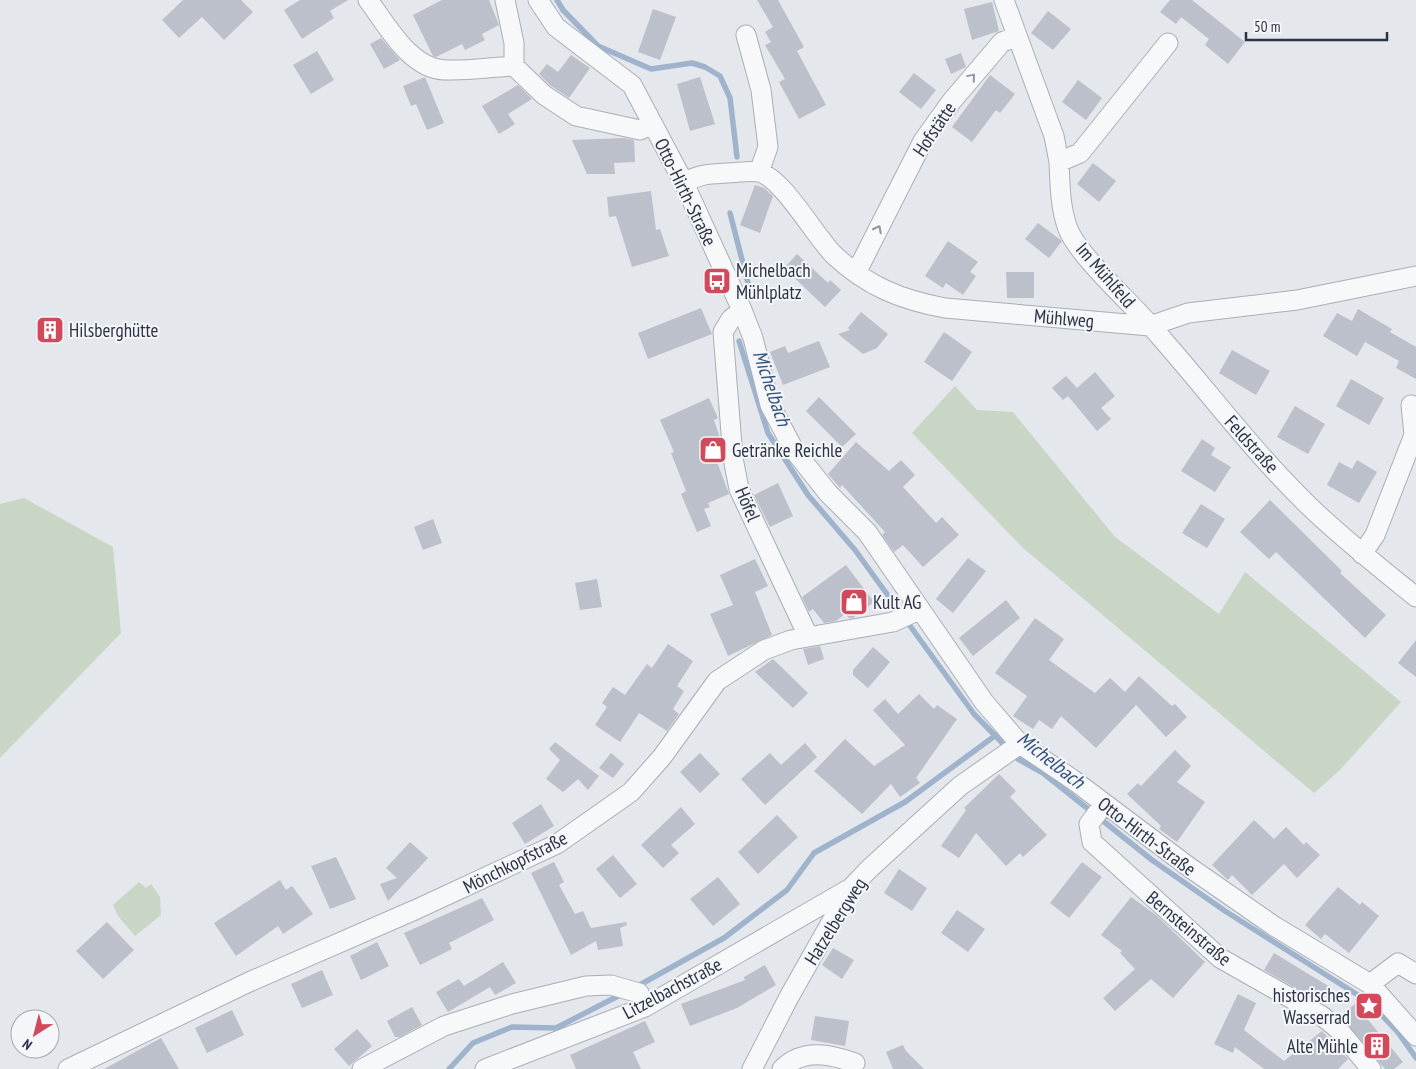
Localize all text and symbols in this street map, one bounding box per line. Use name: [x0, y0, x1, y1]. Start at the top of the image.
scale bar: [1246, 10, 1387, 42]
text: 50 m: [1254, 17, 1280, 36]
one-way arrow: [966, 74, 975, 83]
street label: Hofstätte: [907, 97, 961, 161]
street label: Otto-Hirth-Straße: [650, 134, 722, 250]
one-way arrow: [872, 226, 882, 235]
street label: Im Mühlfeld: [1071, 237, 1141, 313]
place label: Michelbach Mühlplatz: [736, 258, 811, 304]
bus stop icon: Michelbach Mühlplatz: [702, 266, 732, 296]
street label: Mühlweg: [1033, 303, 1095, 333]
building icon: Hilsberghütte: [35, 315, 65, 345]
place label: Hilsberghütte: [69, 318, 159, 342]
water label: Michelbach: [747, 347, 797, 430]
street label: Feldstraße: [1220, 410, 1284, 478]
shop icon: Getränke Reichle: [698, 435, 728, 465]
place label: Getränke Reichle: [732, 438, 843, 462]
street label: Höfel: [730, 483, 766, 525]
shop icon: Kult AG: [839, 587, 869, 617]
place label: Kult AG: [873, 590, 921, 614]
water label: Michelbach: [1012, 726, 1091, 795]
street label: Otto-Hirth-Straße: [1093, 791, 1201, 881]
street label: Mönchkopfstraße: [459, 825, 571, 899]
street label: Hatzelbergweg: [799, 873, 871, 969]
street label: Bernsteinstraße: [1142, 885, 1237, 971]
street label: Litzelbachstraße: [618, 952, 726, 1024]
place label: historisches Wasserrad: [1273, 983, 1350, 1029]
place icon: historisches Wasserrad: [1354, 991, 1384, 1021]
north arrow: [10, 1009, 60, 1059]
building icon: Alte Mühle: [1362, 1031, 1392, 1061]
place label: Alte Mühle: [1287, 1034, 1358, 1058]
text: N: [19, 1035, 36, 1054]

